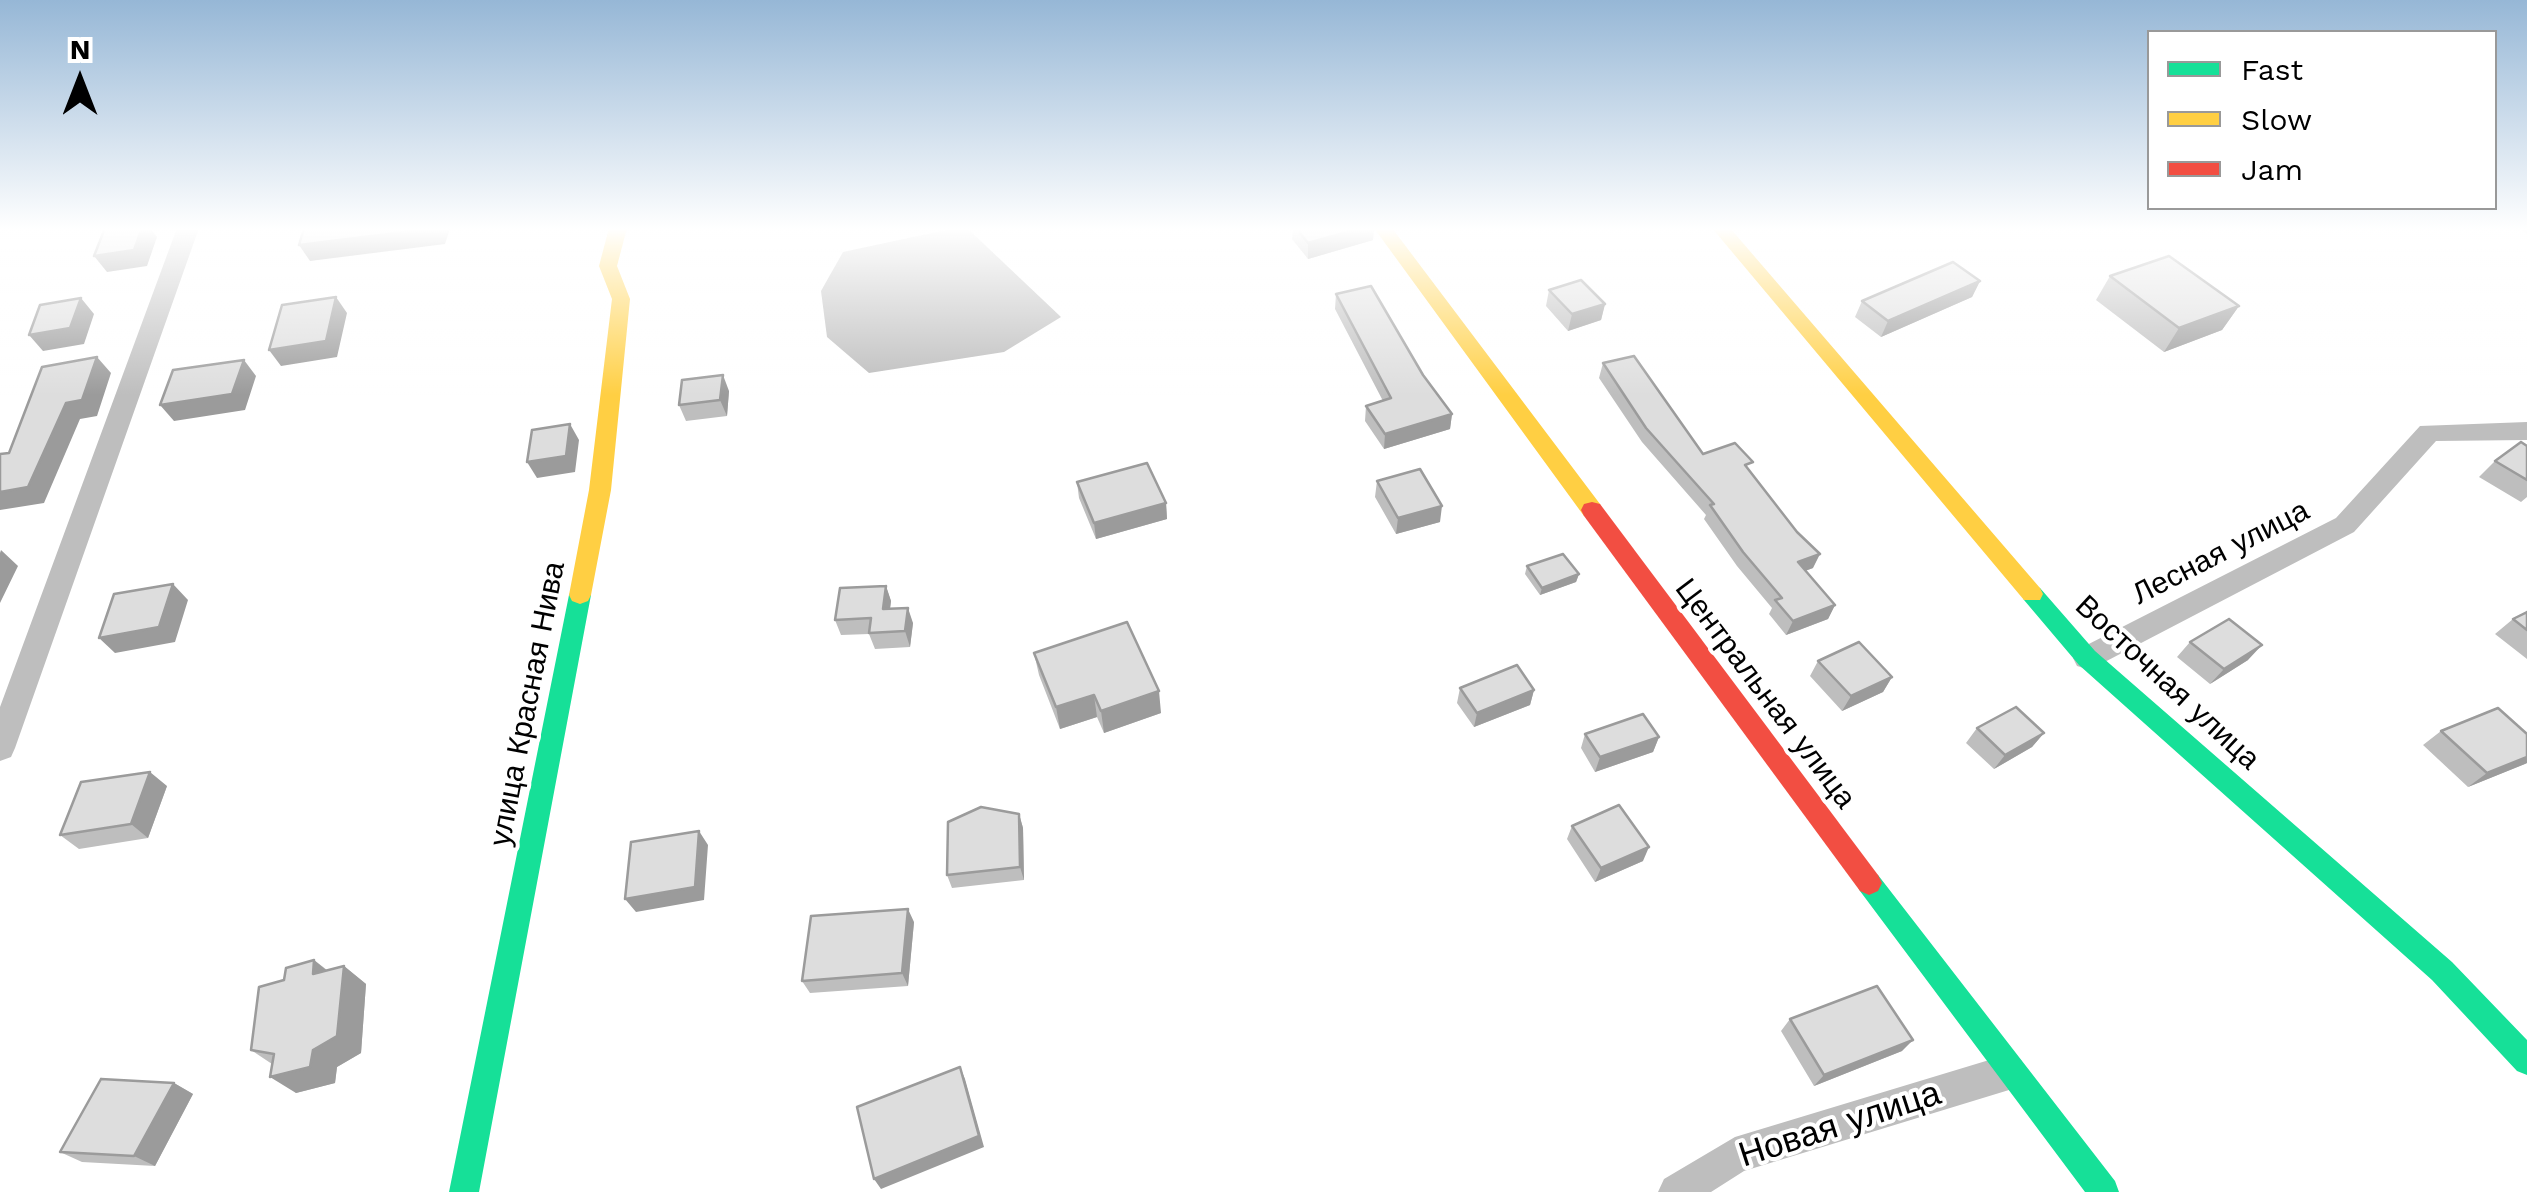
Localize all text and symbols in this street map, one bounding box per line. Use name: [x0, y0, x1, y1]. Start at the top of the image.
north arrow: [30, 30, 130, 130]
legend: [2147, 30, 2497, 210]
text: N: [70, 33, 90, 66]
text: Fast: [2241, 52, 2303, 87]
text: Slow: [2241, 102, 2312, 137]
text: Jam: [2241, 152, 2303, 187]
street label: Лесная улица: [2127, 493, 2315, 613]
street label: улица Красная Нива: [483, 559, 573, 849]
street label: Центральная улица: [1667, 572, 1863, 816]
street label: Восточная улица: [2067, 588, 2267, 778]
street label: Новая улица: [1734, 1073, 1946, 1177]

